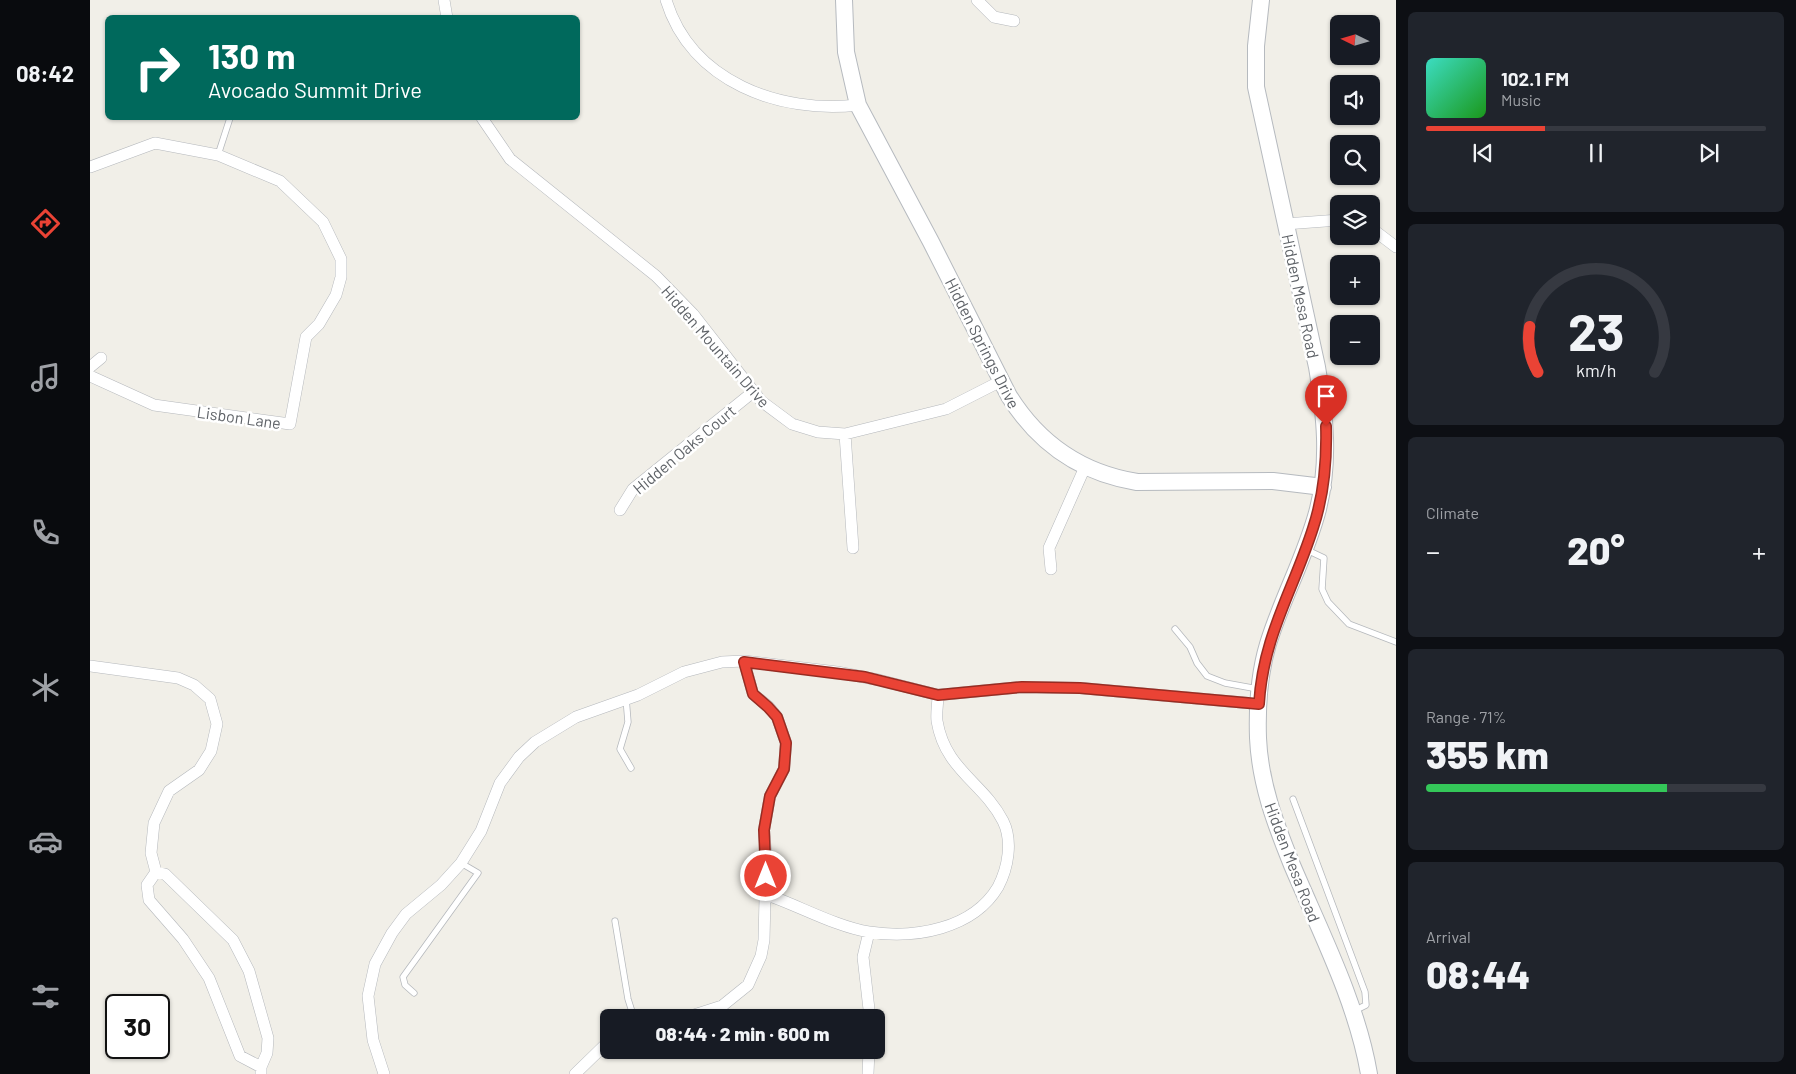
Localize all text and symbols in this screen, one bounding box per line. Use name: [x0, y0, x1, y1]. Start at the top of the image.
north arrow: [1330, 15, 1380, 65]
map controls: [1330, 15, 1380, 365]
text: 130 m: [208, 34, 295, 76]
icon: right: [125, 35, 190, 100]
text: 08:42: [16, 60, 74, 86]
text: 102.1 FM: [1501, 67, 1569, 90]
button: sound: [1330, 75, 1380, 125]
text: Avocado Summit Drive: [208, 76, 422, 102]
text: Music: [1501, 90, 1541, 109]
button: search: [1330, 135, 1380, 185]
icon: previous: [1469, 139, 1497, 167]
icon: pause: [1582, 139, 1610, 167]
icon: next: [1695, 139, 1723, 167]
button: layers: [1330, 195, 1380, 245]
icon: directions: [28, 206, 63, 241]
street label: Hidden Mesa Road: [1279, 232, 1323, 360]
button: +: [1330, 255, 1380, 305]
street label: Hidden Springs Drive: [942, 274, 1024, 412]
street label: Hidden Mountain Drive: [658, 281, 774, 411]
text: 23: [1568, 299, 1624, 361]
button: −: [1330, 315, 1380, 365]
text: km/h: [1576, 359, 1616, 381]
icon: music: [28, 360, 63, 395]
pin: [1305, 375, 1347, 426]
icon: arrive: [1312, 382, 1340, 410]
street label: Hidden Oaks Court: [629, 401, 739, 497]
street label: Lisbon Lane: [196, 402, 282, 432]
text: Climate: [1426, 503, 1479, 522]
icon: phone: [28, 515, 63, 550]
text: 20°: [1567, 527, 1625, 573]
text: −: [1426, 534, 1440, 568]
text: +: [1752, 534, 1766, 568]
icon: climate: [28, 670, 63, 705]
text: Range · 71%: [1426, 707, 1506, 726]
text: 355 km: [1426, 731, 1549, 777]
street label: Hidden Mesa Road: [1261, 799, 1325, 925]
icon: car: [28, 824, 63, 859]
position arrow: [739, 849, 791, 901]
text: Arrival: [1426, 927, 1471, 946]
text: 08:44: [1426, 951, 1530, 997]
icon: filters: [28, 979, 63, 1014]
speed limit sign: 30: [105, 994, 170, 1059]
text: 08:44 · 2 min · 600 m: [655, 1022, 830, 1045]

